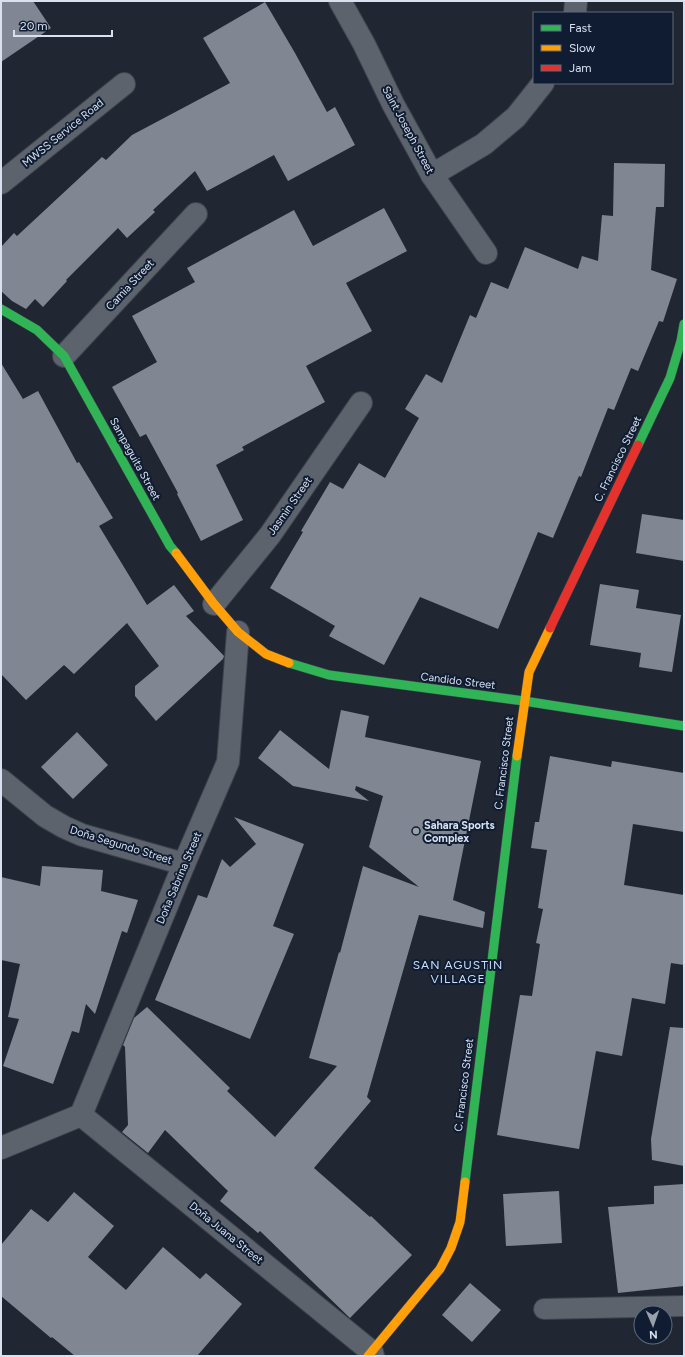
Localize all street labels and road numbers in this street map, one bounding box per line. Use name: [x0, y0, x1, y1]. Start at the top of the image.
street label: Saint Joseph Street: [379, 84, 437, 176]
street label: MWSS Service Road: [20, 96, 106, 170]
street label: Camia Street: [103, 257, 157, 313]
street label: C. Francisco Street: [592, 414, 644, 504]
street label: Sampaguita Street: [107, 416, 163, 502]
street label: Jasmin Street: [265, 474, 315, 538]
street label: Candido Street: [420, 670, 496, 692]
street label: C. Francisco Street: [492, 716, 516, 810]
street label: Doña Segundo Street: [68, 823, 174, 867]
street label: Doña Sabrina Street: [154, 830, 204, 926]
street label: C. Francisco Street: [452, 1038, 476, 1132]
street label: Doña Juana Street: [187, 1199, 265, 1267]

